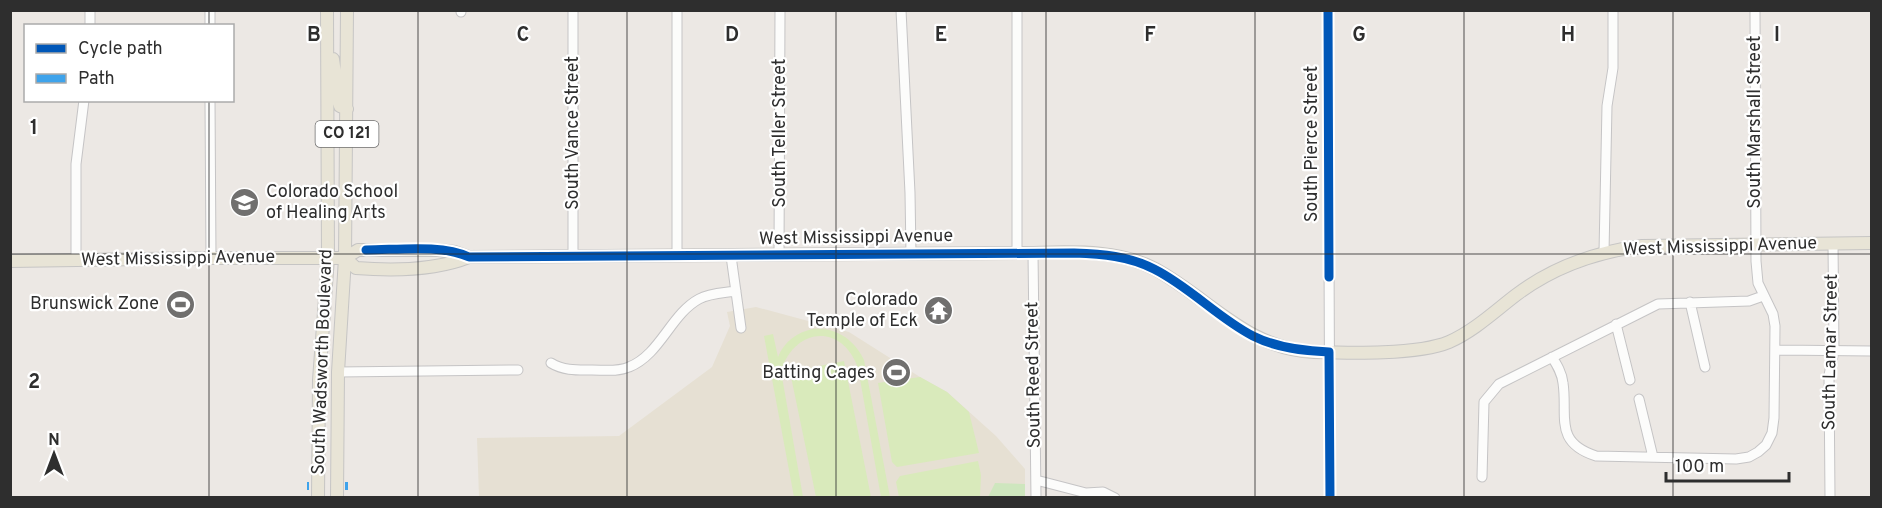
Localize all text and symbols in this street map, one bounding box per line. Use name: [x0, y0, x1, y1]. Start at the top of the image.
text: B: [307, 23, 321, 49]
text: C: [517, 23, 529, 49]
text: D: [725, 23, 739, 49]
text: E: [935, 23, 947, 49]
text: F: [1144, 23, 1156, 49]
text: G: [1352, 23, 1366, 49]
text: H: [1561, 23, 1575, 49]
text: I: [1774, 23, 1780, 49]
legend: [24, 24, 234, 102]
street label: South Marshall Street: [1744, 35, 1767, 209]
text: Cycle path: [78, 38, 163, 61]
street label: South Vance Street: [562, 56, 585, 210]
street label: South Teller Street: [769, 58, 792, 208]
street label: South Pierce Street: [1301, 66, 1324, 222]
text: Path: [78, 68, 115, 91]
text: 1: [30, 116, 38, 142]
road number: CO 121: [316, 121, 378, 147]
place label: Colorado School of Healing Arts: [266, 181, 398, 225]
school or university icon: Colorado School of Healing Arts: [229, 186, 261, 218]
street label: West Mississippi Avenue: [759, 225, 953, 251]
street label: West Mississippi Avenue: [1623, 232, 1817, 262]
street label: West Mississippi Avenue: [81, 246, 275, 272]
street label: South Wadsworth Boulevard: [308, 249, 338, 475]
street label: South Lamar Street: [1818, 273, 1844, 431]
sports icon: Brunswick Zone: [164, 288, 196, 320]
place label: Colorado Temple of Eck: [806, 289, 918, 333]
place label: Brunswick Zone: [30, 293, 159, 316]
temple icon: Colorado Temple of Eck: [923, 294, 955, 326]
street label: South Reed Street: [1021, 301, 1047, 449]
sports icon: Batting Cages: [880, 357, 912, 389]
place label: Batting Cages: [762, 362, 875, 385]
text: 2: [28, 370, 40, 396]
north arrow: [24, 424, 84, 484]
text: N: [48, 431, 60, 451]
scale bar: [1666, 445, 1789, 483]
text: 100 m: [1675, 456, 1724, 479]

